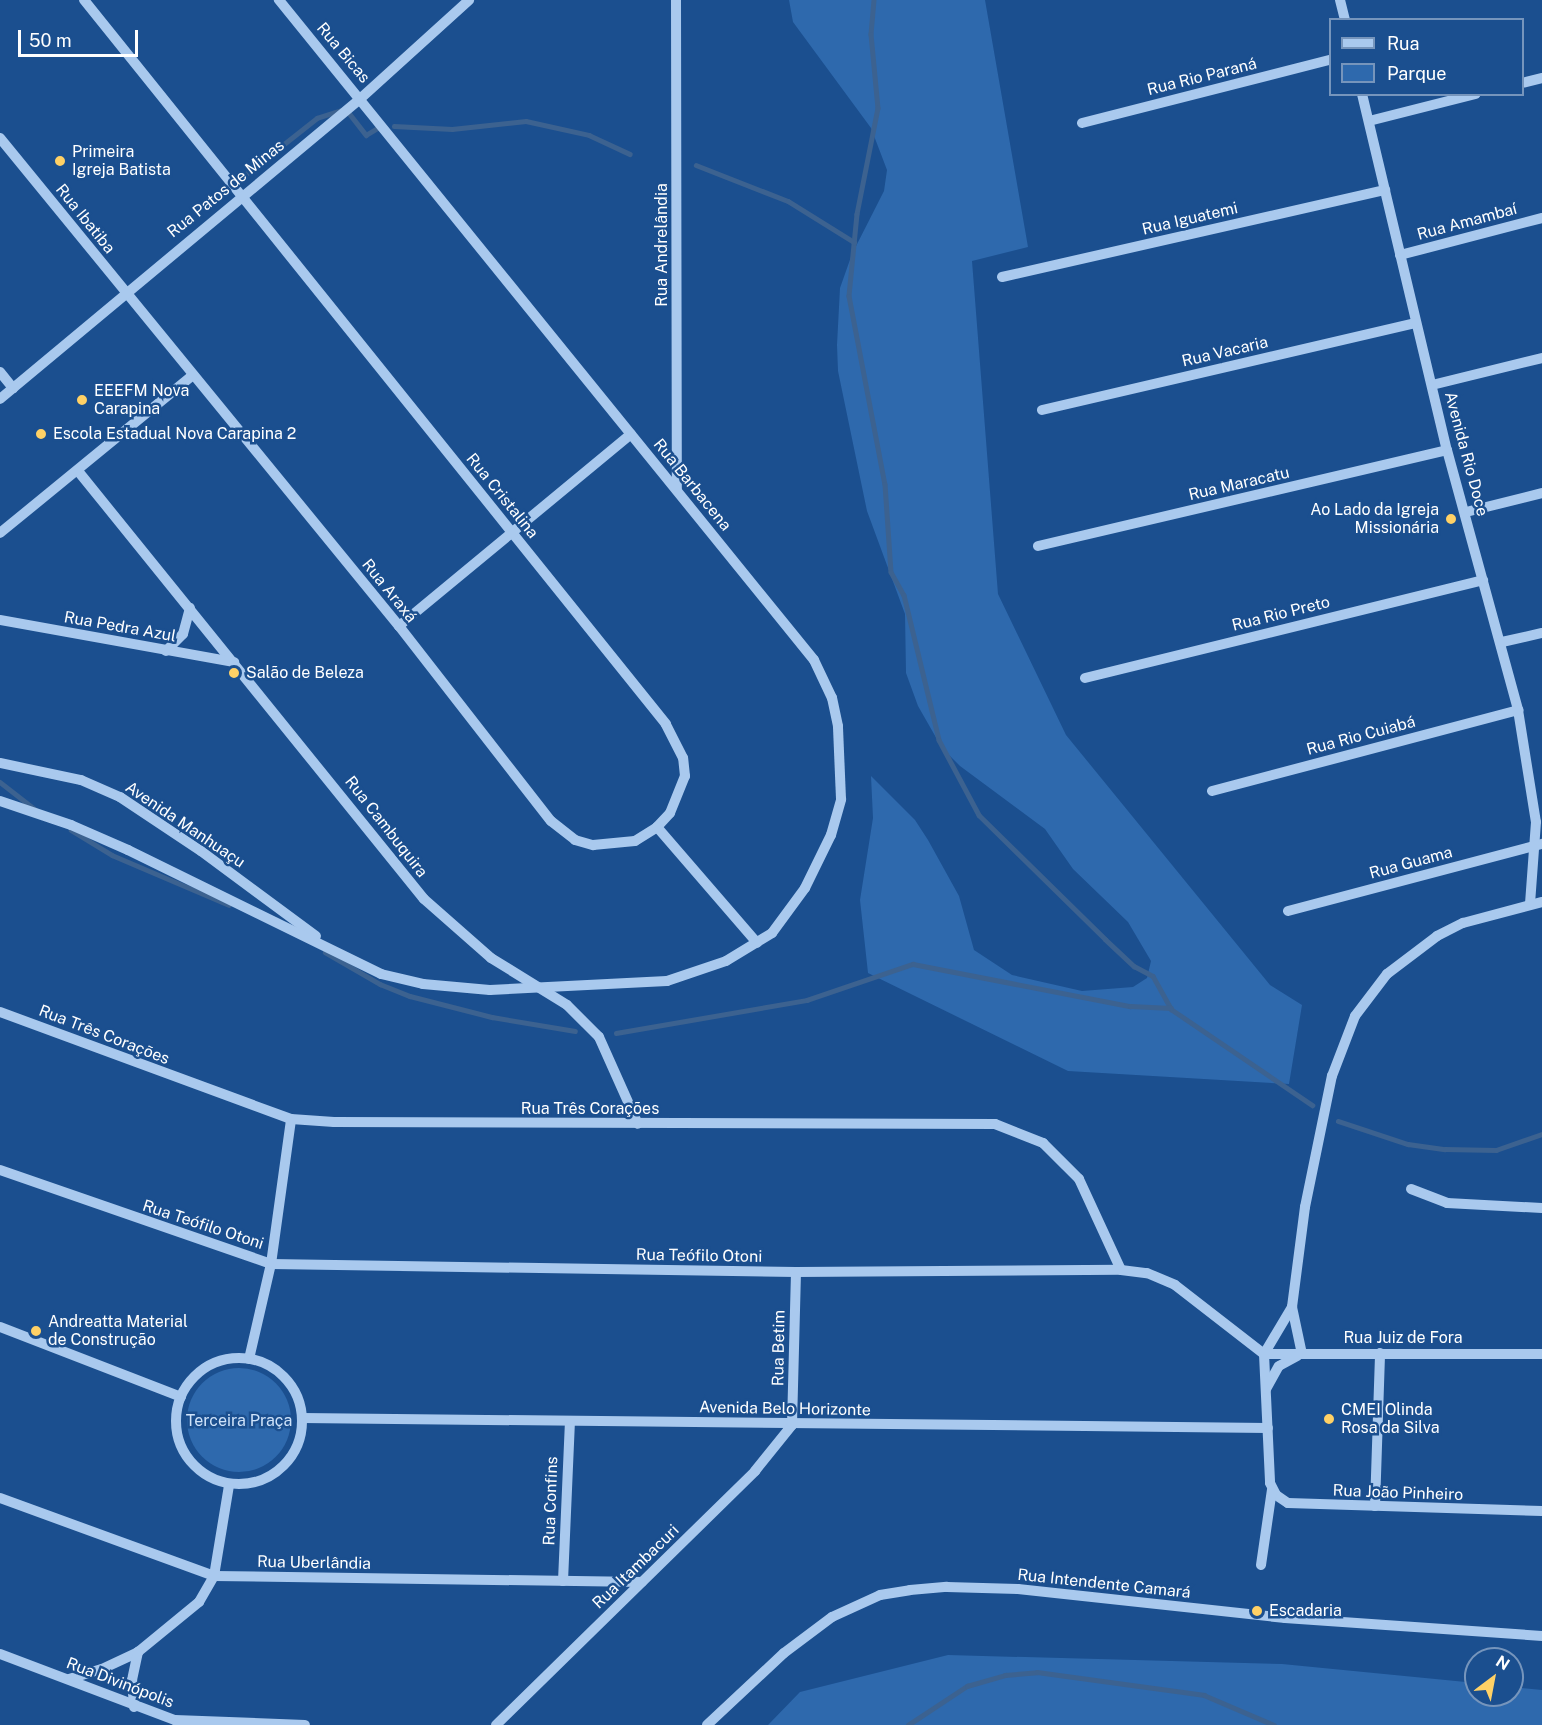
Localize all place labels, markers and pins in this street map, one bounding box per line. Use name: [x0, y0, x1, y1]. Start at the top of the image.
place label: Primeira Igreja Batista: [72, 142, 171, 180]
marker: Primeira Igreja Batista: [53, 154, 67, 168]
place label: EEEFM Nova Carapina: [94, 381, 189, 419]
marker: EEEFM Nova Carapina: [75, 393, 89, 407]
place label: Escola Estadual Nova Carapina 2: [53, 424, 296, 444]
marker: Escola Estadual Nova Carapina 2: [34, 427, 48, 441]
place label: Ao Lado da Igreja Missionária: [1310, 500, 1439, 538]
marker: Ao Lado da Igreja Missionária: [1444, 512, 1458, 526]
place label: Salão de Beleza: [246, 663, 364, 683]
marker: Salão de Beleza: [227, 666, 241, 680]
place label: Andreatta Material de Construção: [48, 1312, 188, 1350]
marker: Andreatta Material de Construção: [29, 1324, 43, 1338]
place label: CMEI Olinda Rosa da Silva: [1341, 1400, 1440, 1438]
marker: CMEI Olinda Rosa da Silva: [1322, 1412, 1336, 1426]
place label: Escadaria: [1269, 1601, 1342, 1621]
marker: Escadaria: [1250, 1604, 1264, 1618]

